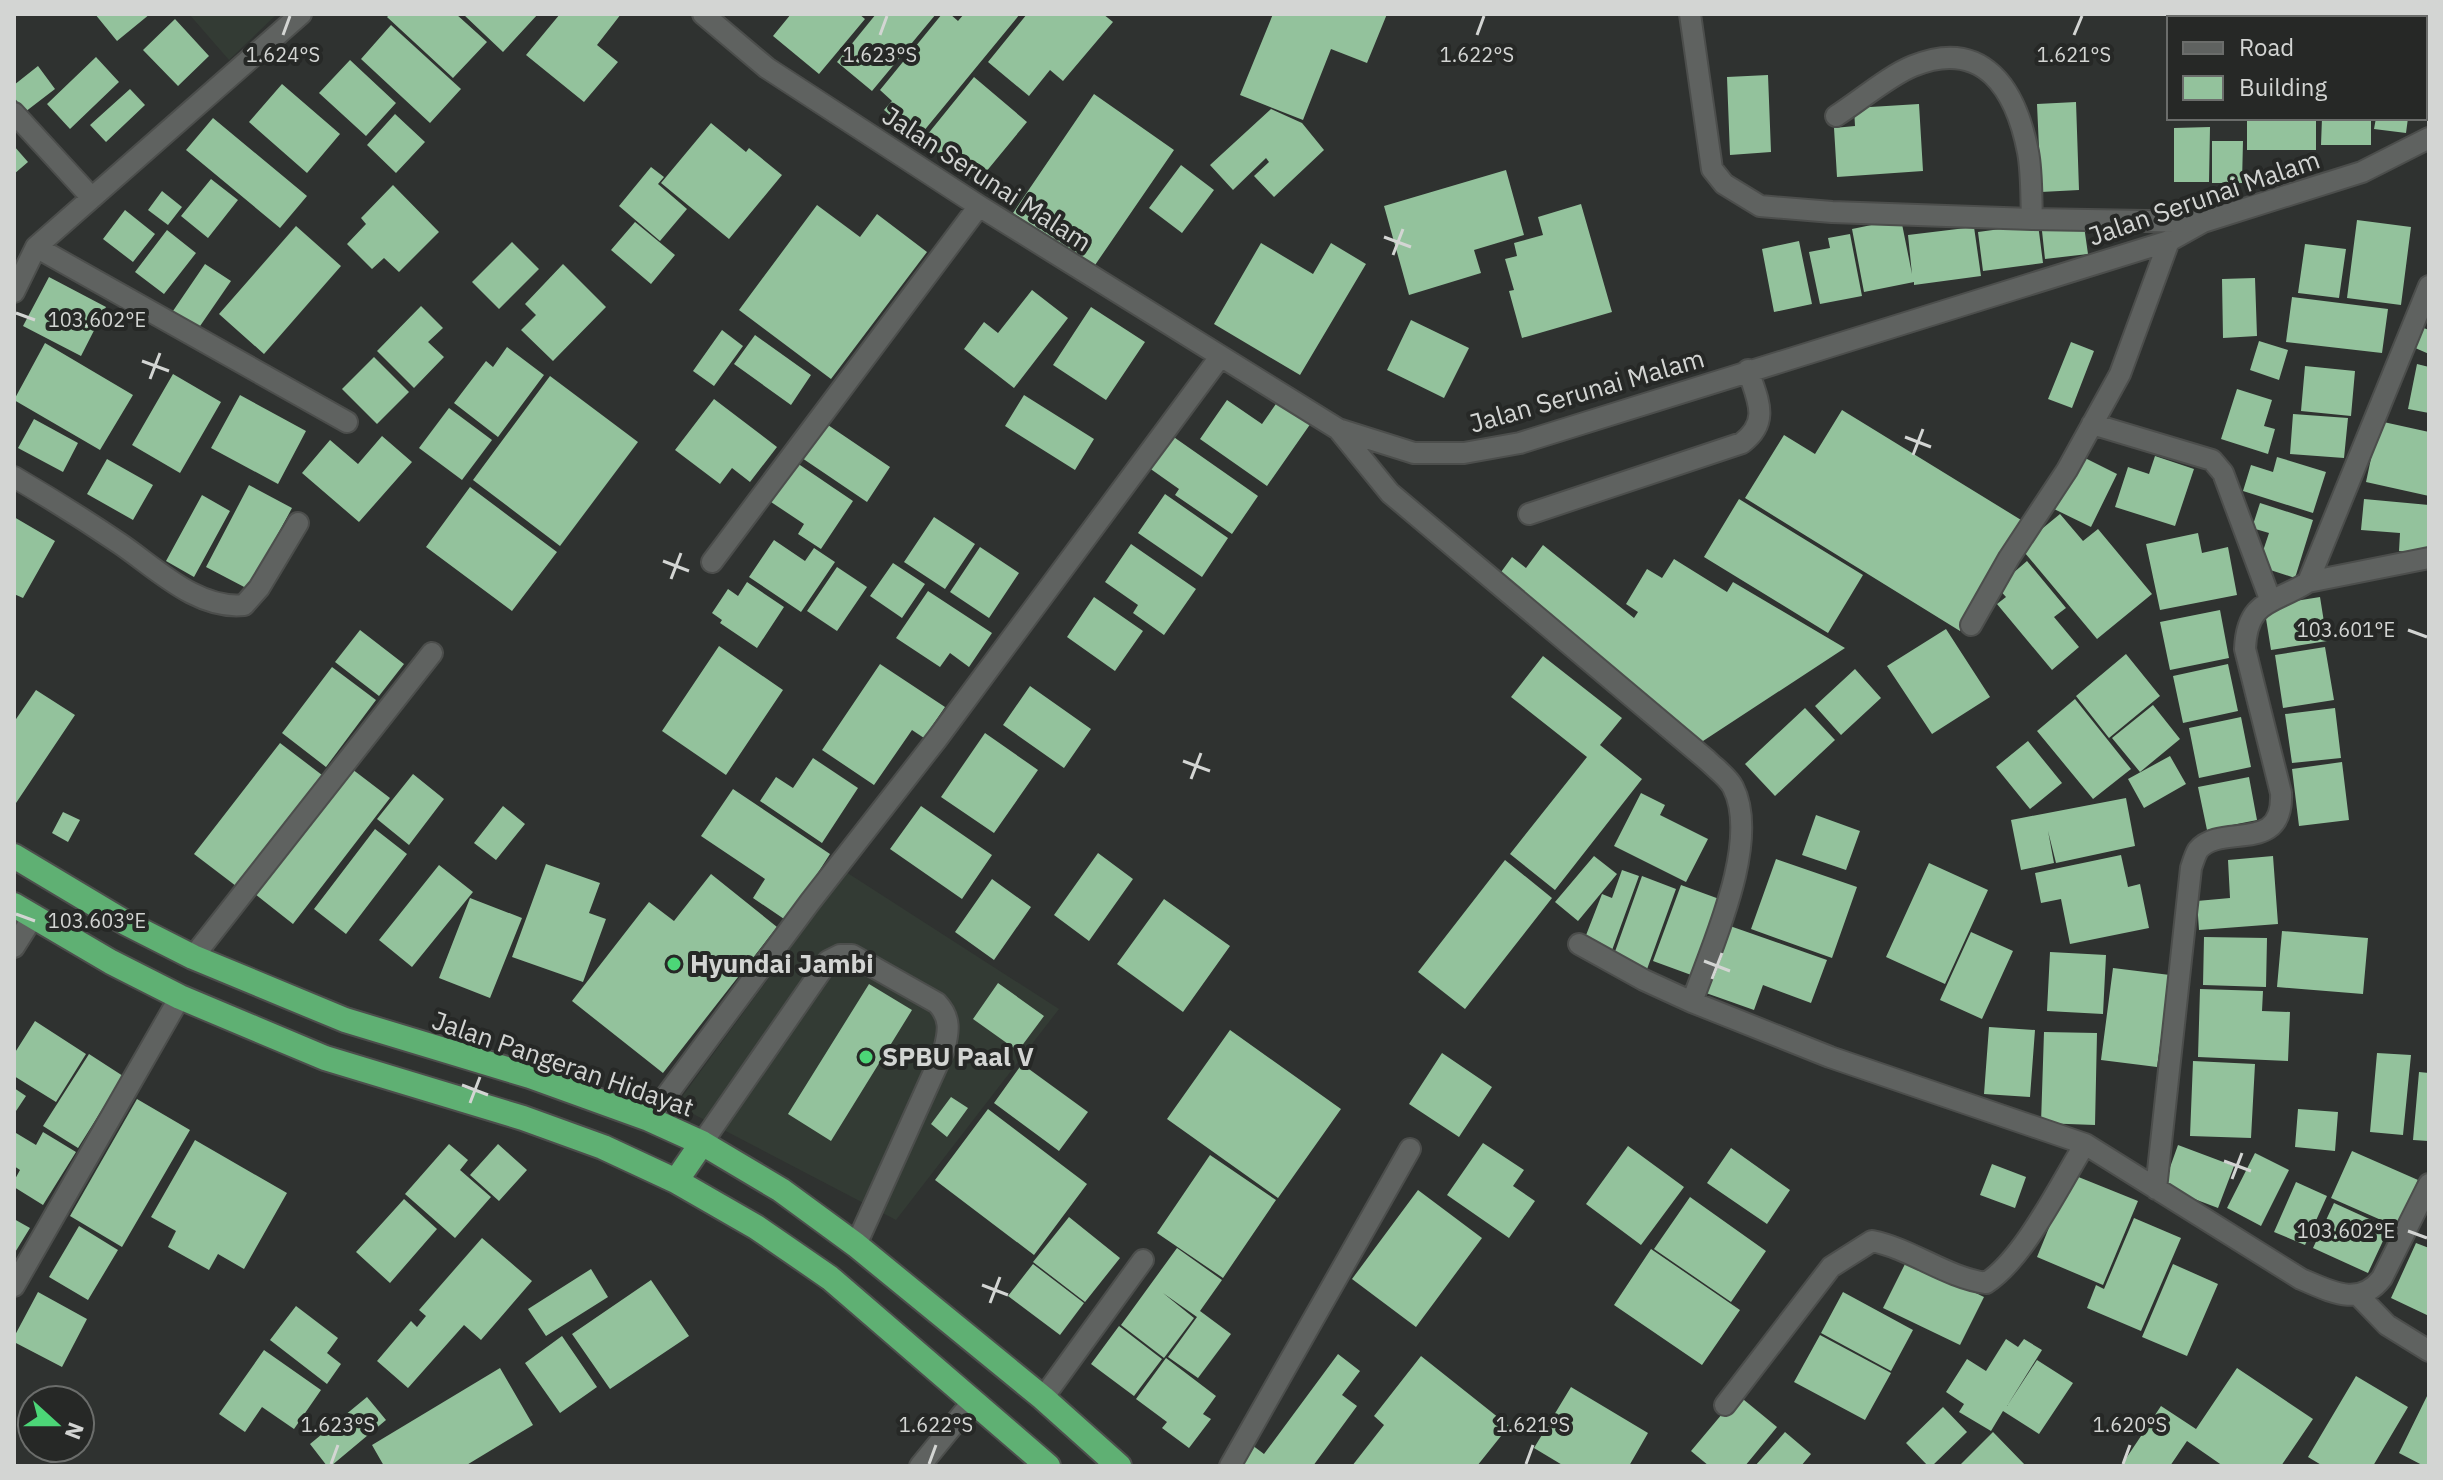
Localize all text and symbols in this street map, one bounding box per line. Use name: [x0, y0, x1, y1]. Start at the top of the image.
legend: [2167, 16, 2427, 120]
text: Road: [2239, 31, 2294, 63]
text: 1.624°S: [246, 41, 320, 68]
text: 1.623°S: [843, 41, 917, 68]
text: 1.622°S: [1440, 41, 1514, 68]
text: 1.621°S: [2037, 41, 2111, 68]
text: Building: [2239, 71, 2327, 103]
street label: Jalan Serunai Malam: [877, 98, 1099, 258]
street label: Jalan Serunai Malam: [2083, 141, 2324, 253]
text: 103.602°E: [48, 306, 146, 333]
street label: Jalan Serunai Malam: [1465, 340, 1708, 440]
text: 103.601°E: [2297, 616, 2395, 643]
text: 103.603°E: [48, 907, 146, 934]
place label: Hyundai Jambi: [690, 946, 874, 980]
marker: Hyundai Jambi: [665, 955, 683, 973]
street label: Jalan Pangeran Hidayat: [428, 1002, 699, 1124]
place label: SPBU Paal V: [882, 1039, 1034, 1073]
marker: SPBU Paal V: [857, 1048, 875, 1066]
text: 103.602°E: [2297, 1217, 2395, 1244]
north arrow: [16, 1384, 96, 1464]
text: 1.623°S: [301, 1411, 375, 1438]
text: 1.622°S: [899, 1411, 973, 1438]
text: 1.621°S: [1496, 1411, 1570, 1438]
text: 1.620°S: [2093, 1411, 2167, 1438]
text: N: [59, 1419, 92, 1444]

